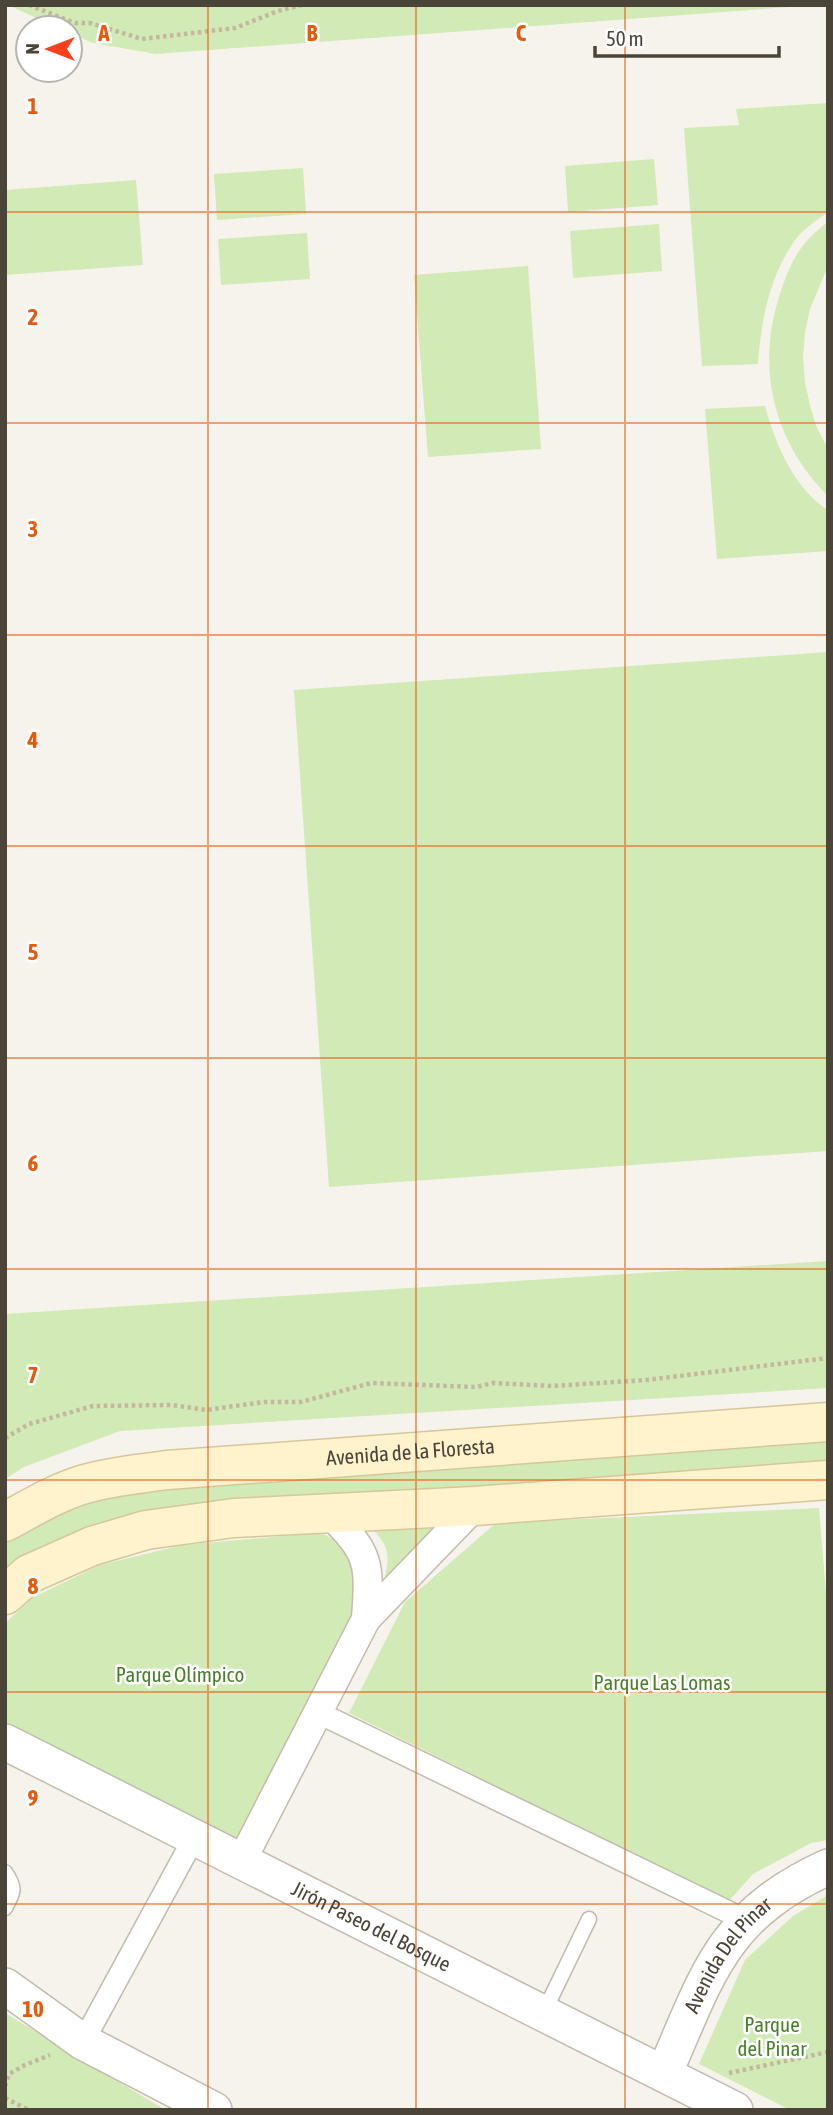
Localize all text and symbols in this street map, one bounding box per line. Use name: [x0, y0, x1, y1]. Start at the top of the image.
north arrow: [14, 14, 84, 84]
scale bar: [595, 14, 779, 58]
text: A: [97, 20, 110, 46]
text: B: [307, 20, 318, 46]
text: C: [516, 20, 527, 46]
text: 50 m: [606, 26, 644, 50]
text: N: [21, 43, 43, 55]
text: 1: [28, 93, 39, 119]
text: 2: [28, 304, 38, 330]
text: 3: [28, 516, 38, 542]
text: 4: [27, 727, 39, 753]
text: 5: [28, 939, 39, 965]
text: 6: [28, 1150, 39, 1176]
text: 7: [28, 1362, 38, 1388]
street label: Avenida de la Floresta: [325, 1433, 496, 1469]
text: 8: [28, 1573, 39, 1599]
park label: Parque Olímpico: [116, 1662, 244, 1686]
park label: Parque Las Lomas: [594, 1670, 730, 1694]
text: 9: [28, 1785, 39, 1811]
street label: Jirón Paseo del Bosque: [288, 1876, 455, 1976]
street label: Avenida Del Pinar: [679, 1891, 776, 2016]
text: 10: [22, 1996, 44, 2022]
park label: Parque del Pinar: [738, 2012, 807, 2060]

